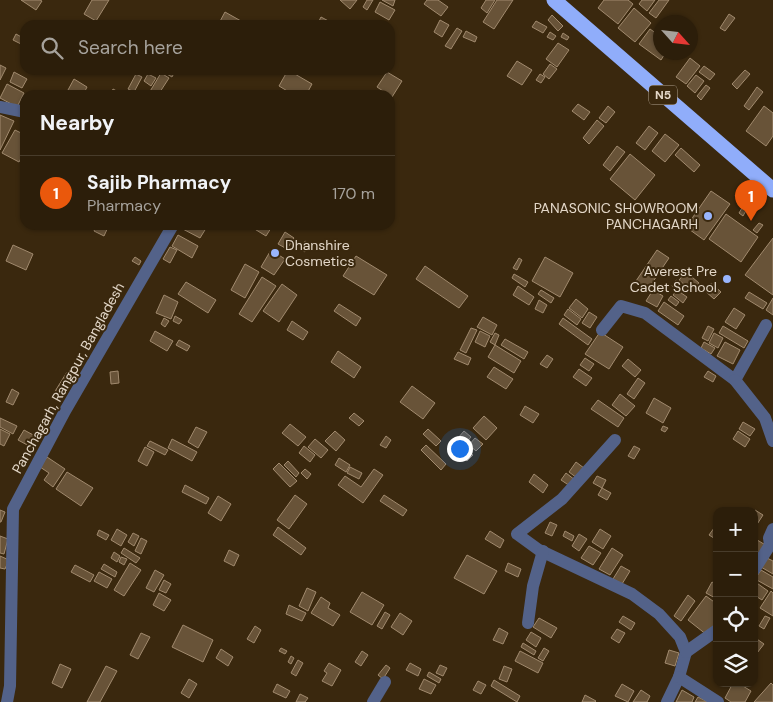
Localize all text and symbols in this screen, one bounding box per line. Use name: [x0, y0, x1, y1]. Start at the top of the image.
north arrow: [653, 15, 698, 60]
search box: [20, 20, 395, 75]
icon: search: [38, 34, 66, 62]
text: Search here: [78, 35, 183, 60]
road number: N5: [649, 86, 677, 104]
text: Nearby: [40, 109, 114, 137]
text: Sajib Pharmacy: [87, 170, 231, 195]
pin: 1: [735, 180, 767, 221]
text: 1: [53, 183, 59, 204]
text: 170 m: [332, 183, 375, 204]
text: Pharmacy: [87, 195, 161, 216]
place label: PANASONIC SHOWROOM PANCHAGARH: [534, 199, 698, 233]
marker: PANASONIC SHOWROOM PANCHAGARH: [702, 210, 714, 222]
place label: Dhanshire Cosmetics: [285, 236, 354, 270]
marker: Dhanshire Cosmetics: [269, 247, 281, 259]
place label: Averest Pre Cadet School: [630, 262, 717, 296]
marker: Averest Pre Cadet School: [721, 273, 733, 285]
street label: Panchagarh, Rangpur, Bangladesh: [8, 279, 128, 477]
your location: [447, 436, 473, 462]
map controls: [713, 507, 758, 687]
button: +: [713, 507, 758, 552]
button: −: [713, 552, 758, 597]
button: locate: [713, 597, 758, 642]
button: layers: [713, 642, 758, 687]

